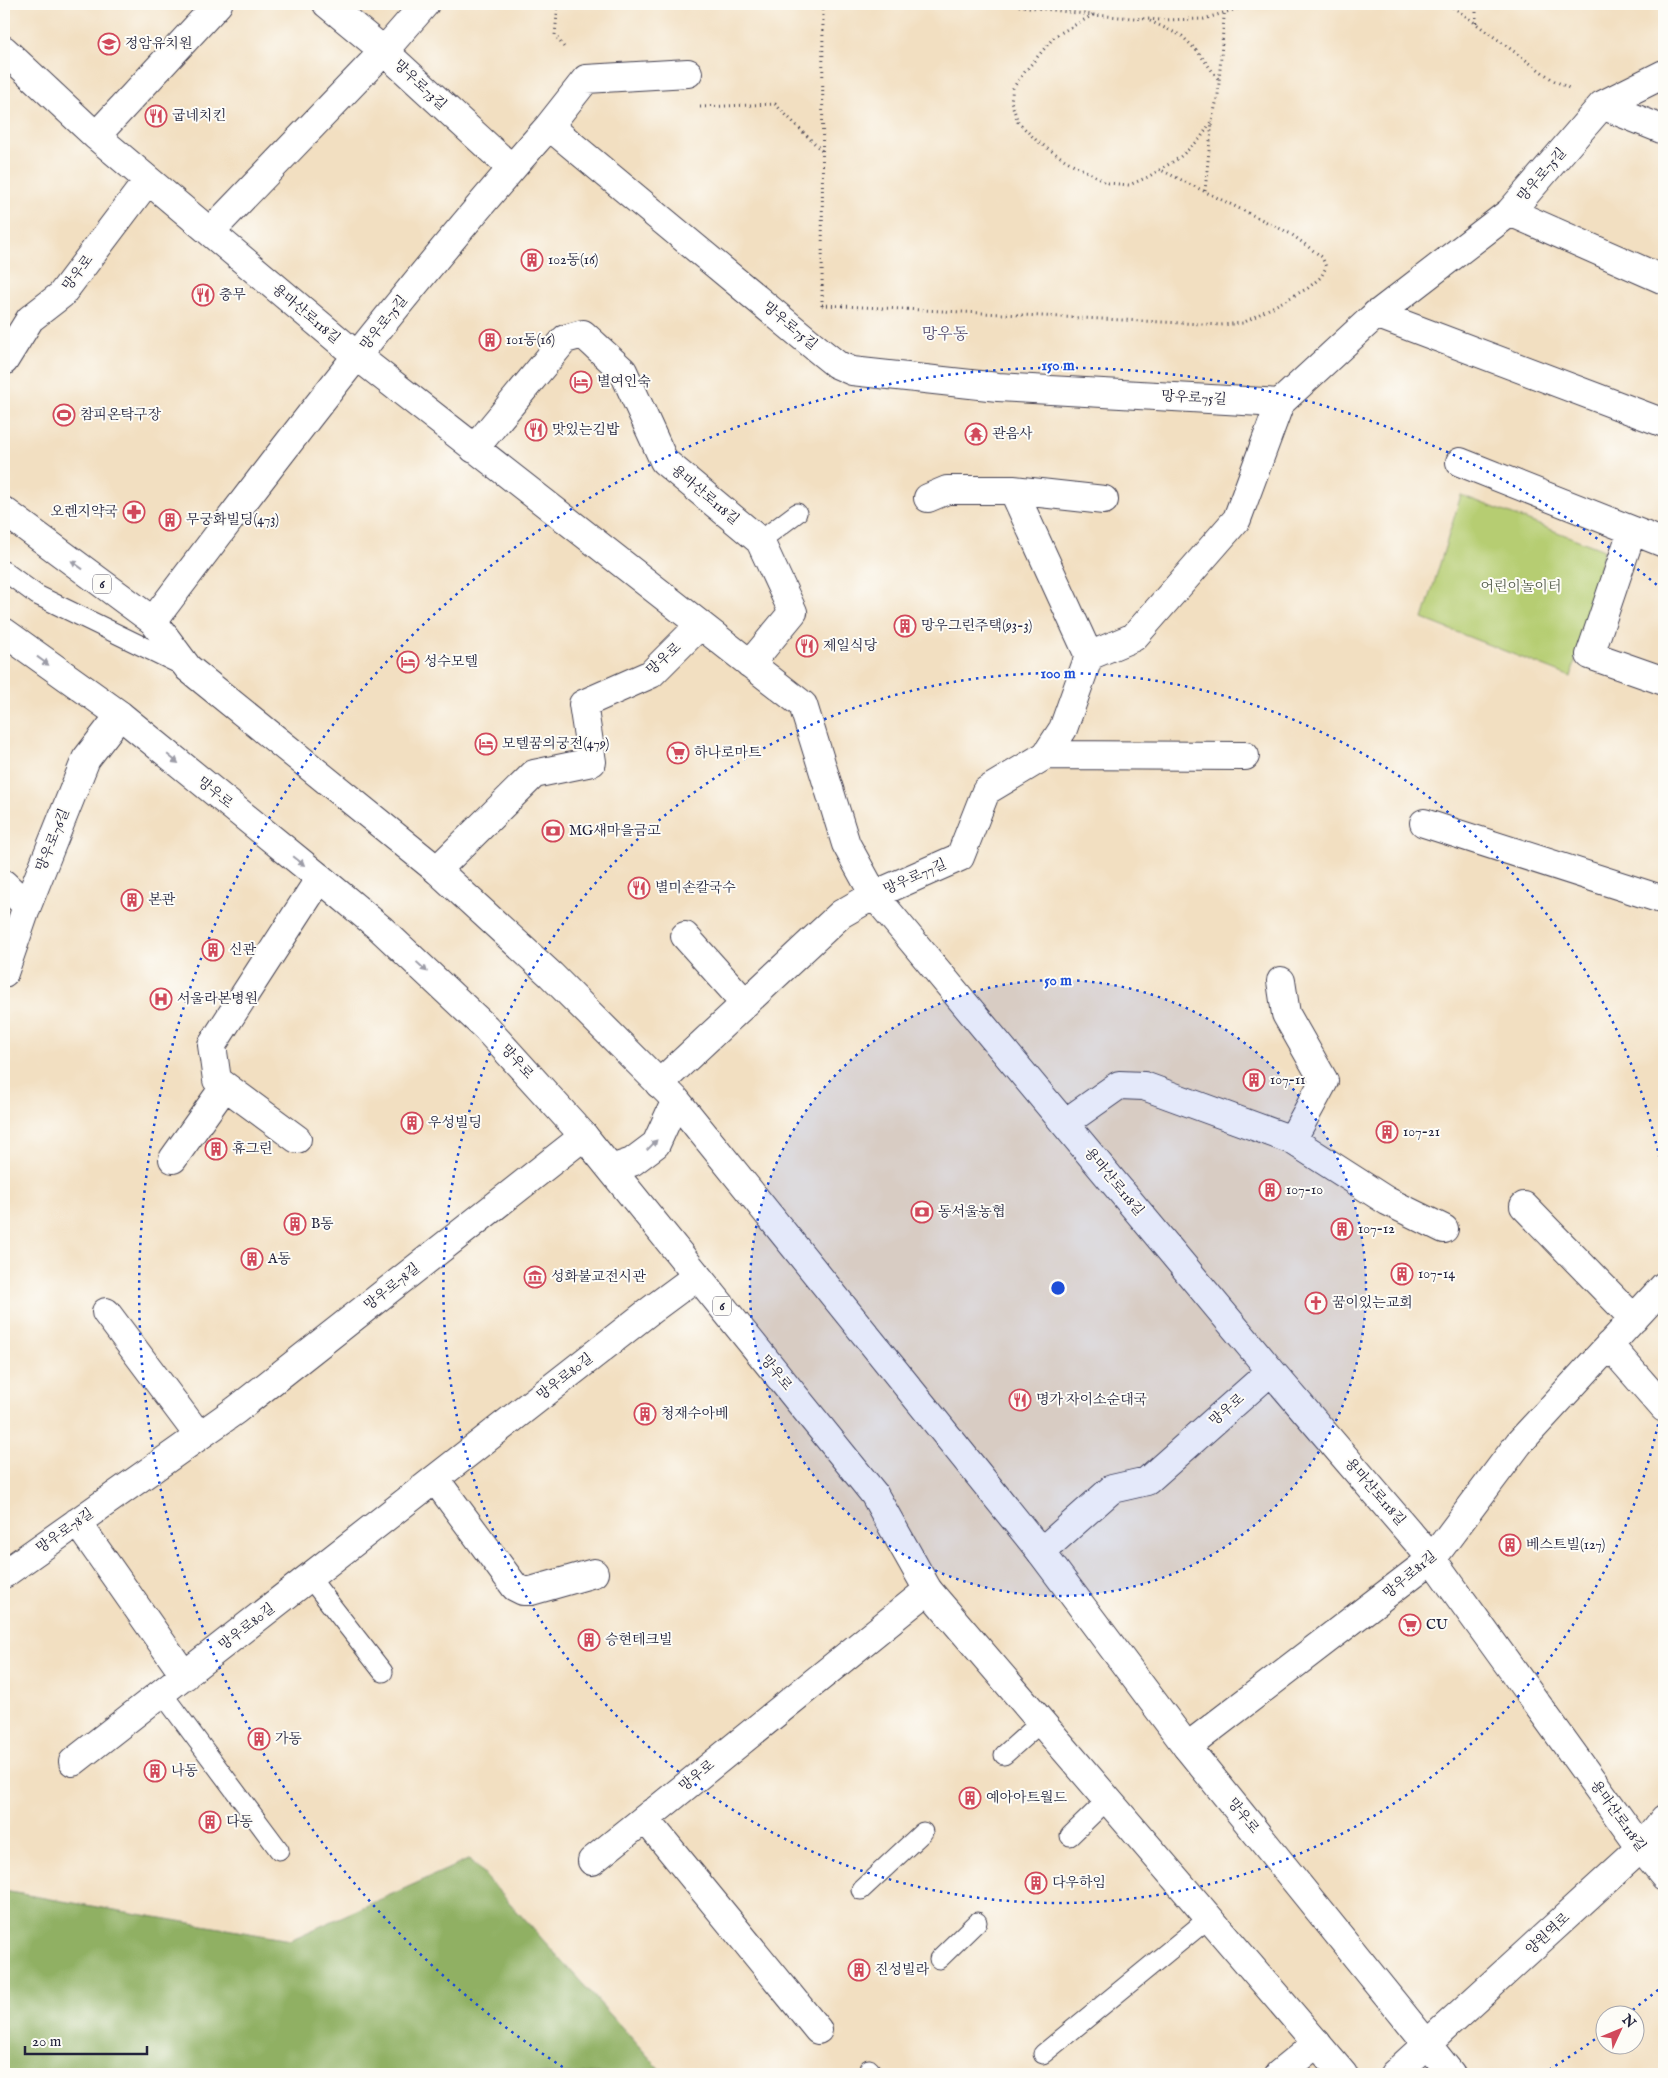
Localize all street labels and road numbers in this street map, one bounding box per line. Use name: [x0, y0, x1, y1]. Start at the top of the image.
street label: 망우로73길: [390, 56, 450, 114]
street label: 망우로75길: [1514, 144, 1570, 206]
street label: 망우로: [59, 251, 98, 295]
street label: 용마산로118길: [268, 280, 344, 348]
street label: 망우로75길: [356, 292, 412, 354]
street label: 망우로75길: [759, 298, 821, 354]
street label: 망우로75길: [1161, 387, 1227, 409]
street label: 용마산로118길: [667, 461, 743, 529]
road number: 6: [93, 574, 111, 594]
street label: 망우로: [643, 638, 685, 679]
street label: 망우로: [194, 773, 237, 813]
street label: 망우로76길: [32, 806, 74, 874]
street label: 망우로77길: [881, 855, 949, 899]
street label: 망우로: [497, 1041, 538, 1083]
street label: 용마산로118길: [1080, 1144, 1148, 1220]
street label: 망우로78길: [360, 1260, 424, 1314]
road number: 6: [713, 1296, 731, 1315]
street label: 망우로80길: [533, 1349, 597, 1405]
street label: 망우로: [756, 1352, 796, 1395]
street label: 망우로: [1206, 1390, 1249, 1430]
street label: 용마산로118길: [1341, 1455, 1409, 1529]
street label: 망우로78길: [33, 1505, 97, 1557]
street label: 망우로81길: [1379, 1547, 1441, 1603]
street label: 망우로80길: [215, 1599, 279, 1655]
street label: 망우로: [676, 1756, 719, 1796]
street label: 용마산로118길: [1586, 1777, 1650, 1855]
street label: 망우로: [1223, 1795, 1263, 1838]
street label: 양원역로: [1522, 1909, 1574, 1959]

